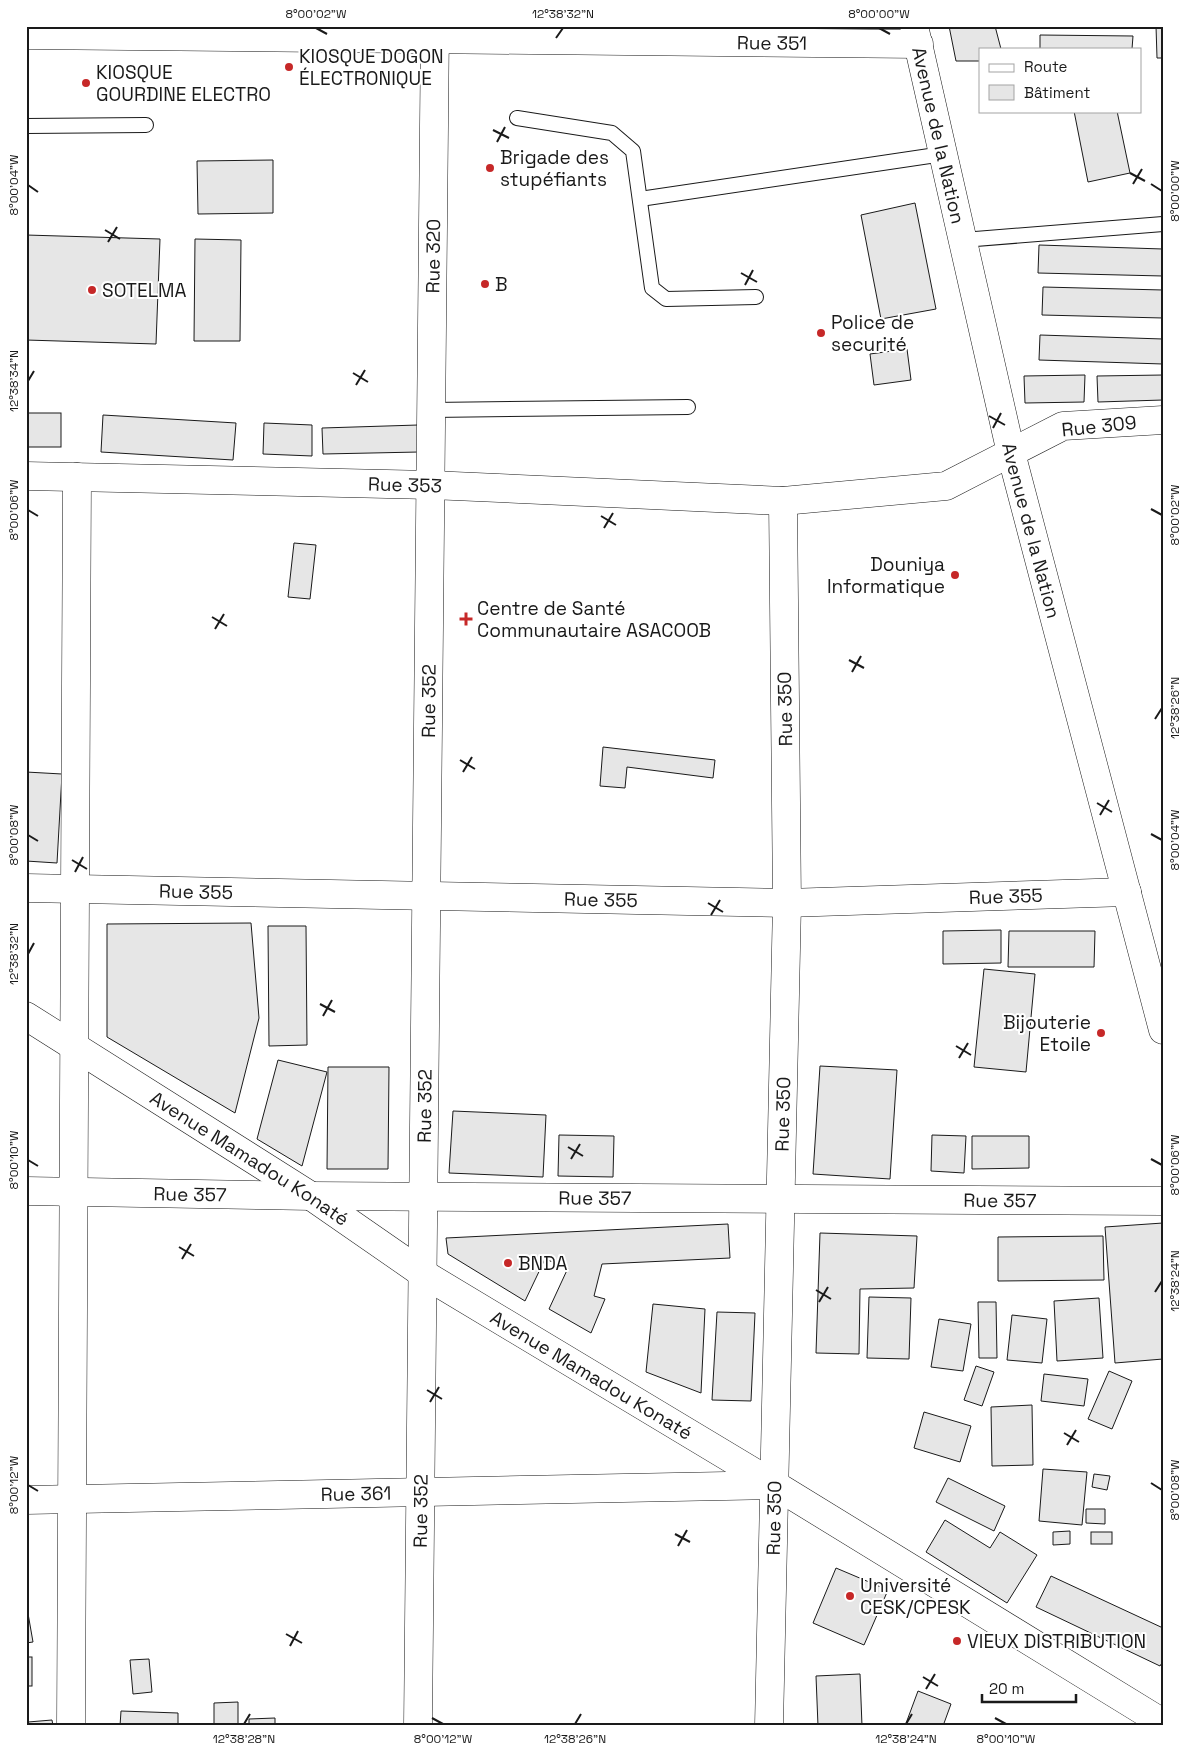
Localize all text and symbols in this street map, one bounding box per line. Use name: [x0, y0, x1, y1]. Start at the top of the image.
text: 8°00'02"W: [286, 6, 347, 22]
text: 12°38'32"N: [532, 6, 594, 22]
text: 8°00'00"W: [848, 6, 910, 22]
street label: Rue 351: [737, 30, 807, 55]
place label: KIOSQUE DOGON ÉLECTRONIQUE: [299, 44, 444, 91]
street label: Avenue de la Nation: [907, 44, 971, 226]
legend: [979, 48, 1142, 112]
text: Route: [1024, 57, 1068, 76]
place label: KIOSQUE GOURDINE ELECTRO: [96, 60, 271, 107]
marker: KIOSQUE DOGON ÉLECTRONIQUE: [283, 61, 295, 73]
marker: KIOSQUE GOURDINE ELECTRO: [80, 77, 92, 89]
text: Bâtiment: [1024, 83, 1090, 102]
place label: Brigade des stupéfiants: [500, 145, 609, 192]
text: 8°00'04"W: [6, 154, 22, 215]
text: 8°00'00"W: [1167, 160, 1183, 222]
marker: Brigade des stupéfiants: [484, 162, 496, 174]
street label: Rue 320: [420, 218, 446, 294]
place label: B: [495, 272, 508, 297]
place label: SOTELMA: [102, 278, 186, 303]
marker: B: [479, 278, 491, 290]
marker: SOTELMA: [86, 284, 98, 296]
place label: Police de securité: [831, 310, 914, 357]
marker: Police de securité: [815, 327, 827, 339]
text: 12°38'34"N: [6, 350, 22, 412]
street label: Rue 309: [1060, 410, 1138, 442]
street label: Avenue de la Nation: [997, 440, 1067, 621]
street label: Rue 353: [368, 471, 443, 498]
text: 8°00'06"W: [6, 479, 22, 541]
text: 8°00'02"W: [1167, 484, 1183, 545]
place label: Douniya Informatique: [827, 552, 945, 599]
marker: Douniya Informatique: [949, 569, 961, 581]
place label: Centre de Santé Communautaire ASACOOB: [477, 596, 711, 643]
marker: Centre de Santé Communautaire ASACOOB: [459, 612, 473, 626]
street label: Rue 352: [415, 664, 441, 738]
street label: Rue 350: [772, 671, 798, 747]
text: 12°38'26"N: [1167, 677, 1183, 739]
text: 8°00'08"W: [6, 804, 22, 866]
text: 8°00'04"W: [1167, 809, 1183, 870]
street label: Rue 355: [159, 878, 233, 905]
street label: Rue 355: [968, 882, 1043, 910]
street label: Rue 355: [564, 886, 638, 913]
text: 12°38'32"N: [6, 923, 22, 985]
place label: Bijouterie Etoile: [1003, 1010, 1091, 1057]
marker: Bijouterie Etoile: [1095, 1027, 1107, 1039]
street label: Rue 352: [411, 1069, 437, 1143]
street label: Rue 350: [769, 1076, 796, 1152]
street label: Avenue Mamadou Konaté: [145, 1085, 354, 1231]
text: 8°00'10"W: [6, 1130, 22, 1189]
text: 8°00'06"W: [1167, 1134, 1183, 1196]
street label: Rue 357: [153, 1181, 227, 1207]
street label: Rue 357: [558, 1185, 632, 1210]
street label: Rue 357: [963, 1187, 1037, 1213]
text: 12°38'24"N: [1167, 1250, 1183, 1312]
place label: BNDA: [518, 1251, 568, 1276]
marker: BNDA: [502, 1257, 514, 1269]
street label: Avenue Mamadou Konaté: [486, 1305, 697, 1445]
text: 8°00'12"W: [6, 1455, 22, 1514]
text: 8°00'08"W: [1167, 1459, 1183, 1521]
street label: Rue 352: [407, 1474, 433, 1548]
street label: Rue 361: [320, 1480, 392, 1507]
street label: Rue 350: [760, 1480, 787, 1556]
place label: Université CESK/CPESK: [860, 1573, 971, 1620]
marker: Université CESK/CPESK: [844, 1590, 856, 1602]
place label: VIEUX DISTRIBUTION: [967, 1629, 1146, 1654]
marker: VIEUX DISTRIBUTION: [951, 1635, 963, 1647]
scale bar: [982, 1672, 1075, 1704]
text: 20 m: [989, 1679, 1024, 1698]
text: 12°38'28"N: [213, 1731, 275, 1747]
text: 8°00'12"W: [414, 1731, 473, 1747]
text: 12°38'26"N: [544, 1731, 606, 1747]
text: 12°38'24"N: [875, 1731, 937, 1747]
text: 8°00'10"W: [977, 1731, 1036, 1747]

